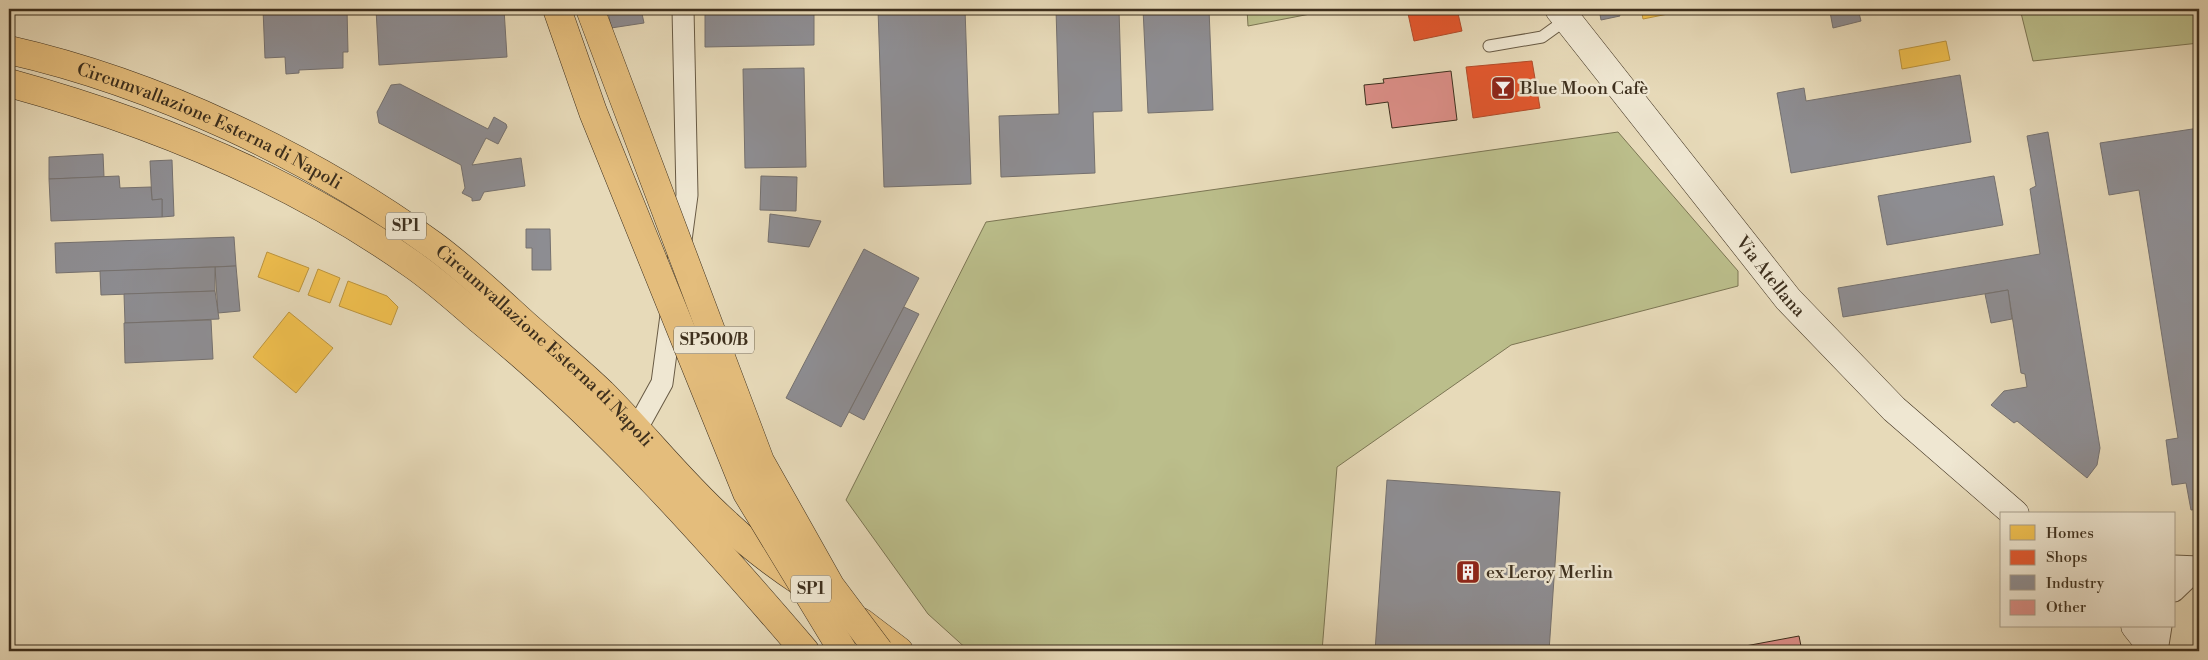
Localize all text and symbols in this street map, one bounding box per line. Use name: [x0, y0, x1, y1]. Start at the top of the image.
street label: Circumvallazione Esterna di Napoli: [74, 57, 346, 195]
bar icon: Blue Moon Cafè: [1490, 75, 1516, 101]
place label: Blue Moon Cafè: [1519, 77, 1648, 100]
road number: SP1: [386, 212, 426, 240]
street label: Via Atellana: [1730, 230, 1811, 322]
street label: Circumvallazione Esterna di Napoli: [431, 240, 658, 452]
road number: SP500/B: [674, 326, 754, 354]
legend: [2000, 512, 2176, 628]
text: Homes: [2046, 524, 2094, 543]
text: Shops: [2046, 548, 2087, 567]
building icon: ex Leroy Merlin: [1455, 559, 1481, 585]
place label: ex Leroy Merlin: [1486, 561, 1613, 584]
text: Industry: [2046, 574, 2105, 593]
road number: SP1: [791, 576, 831, 602]
text: Other: [2046, 598, 2087, 617]

